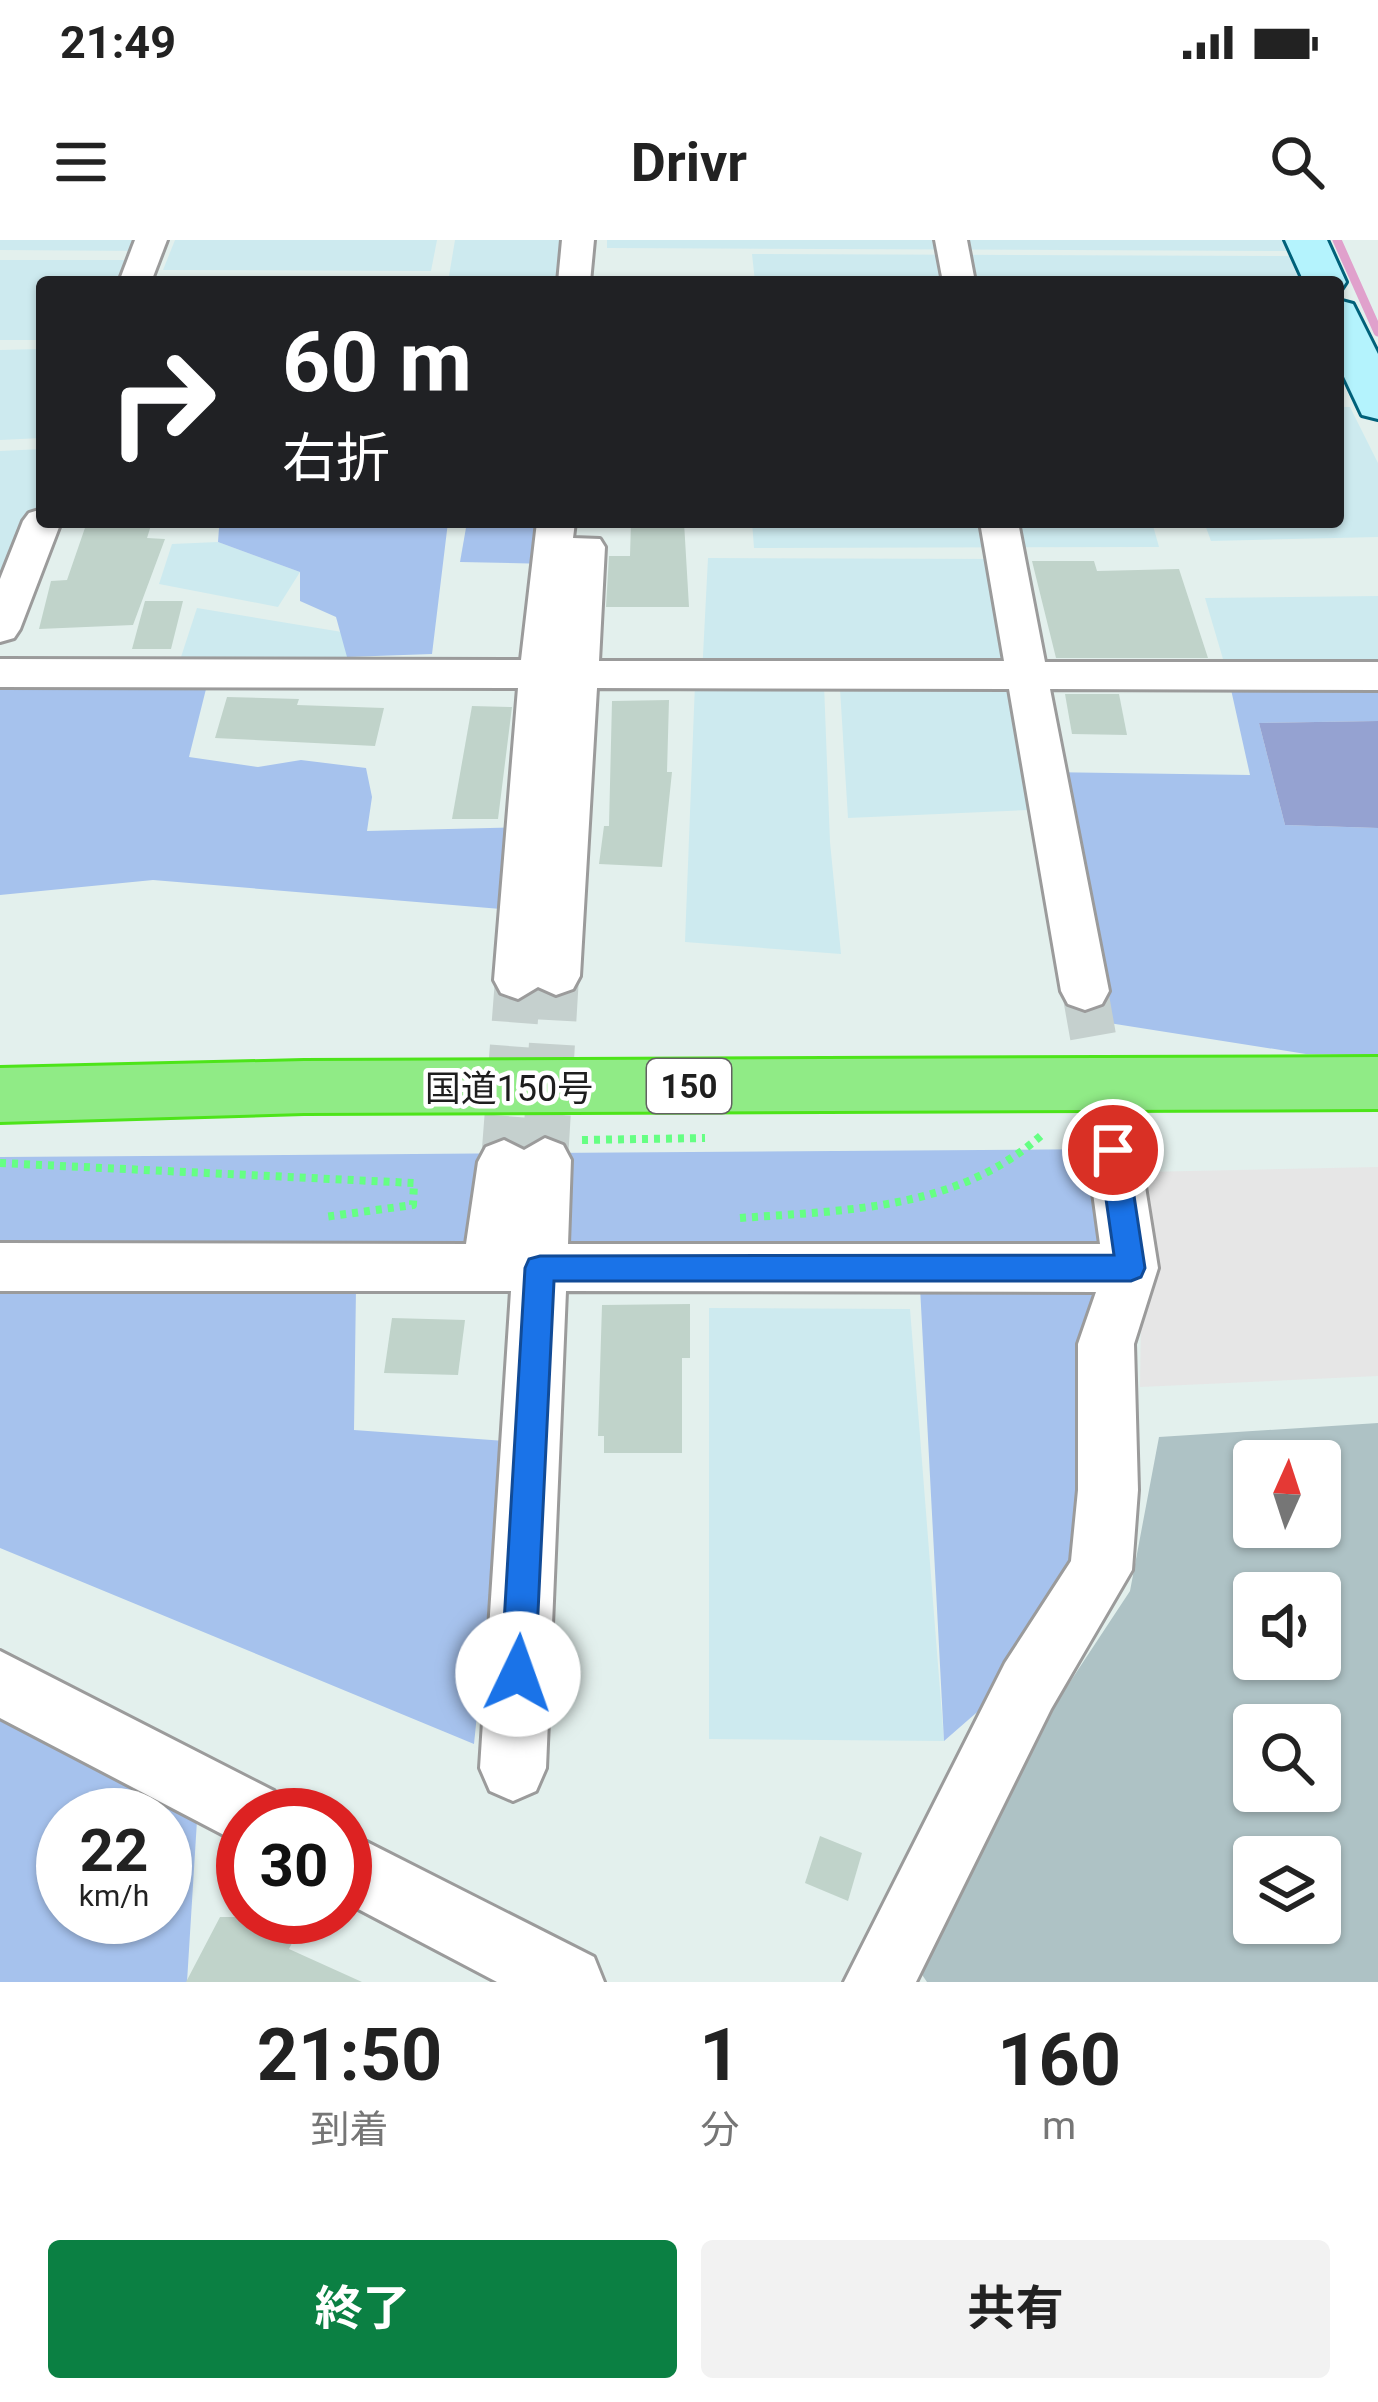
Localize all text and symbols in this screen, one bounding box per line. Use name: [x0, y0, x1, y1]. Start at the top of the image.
text: 21:49: [60, 16, 176, 69]
icon: menu: [48, 129, 114, 195]
icon: search: [1264, 129, 1330, 195]
text: Drivr: [631, 131, 747, 194]
text: 60 m: [282, 313, 472, 412]
icon: right: [84, 324, 240, 480]
text: 右折: [282, 427, 390, 490]
road number: 150: [647, 1059, 731, 1113]
street label: 国道150号: [425, 1068, 593, 1110]
pin: [1062, 1099, 1164, 1201]
icon: arrive: [1080, 1117, 1146, 1183]
north arrow: [1233, 1440, 1341, 1548]
map controls: [1233, 1440, 1341, 1944]
button: sound: [1233, 1572, 1341, 1680]
position arrow: [455, 1611, 581, 1737]
button: search: [1233, 1704, 1341, 1812]
speed limit sign: 30: [216, 1788, 372, 1944]
text: 22: [80, 1815, 148, 1886]
button: layers: [1233, 1836, 1341, 1944]
text: km/h: [79, 1878, 149, 1913]
text: 21:50: [257, 2013, 442, 2098]
text: 1: [699, 2013, 740, 2098]
text: 160: [997, 2018, 1121, 2103]
text: m: [1042, 2103, 1076, 2149]
text: 到着: [311, 2107, 389, 2153]
text: 分: [700, 2107, 739, 2153]
button: 終了: [48, 2240, 677, 2378]
button: 共有: [701, 2240, 1330, 2378]

